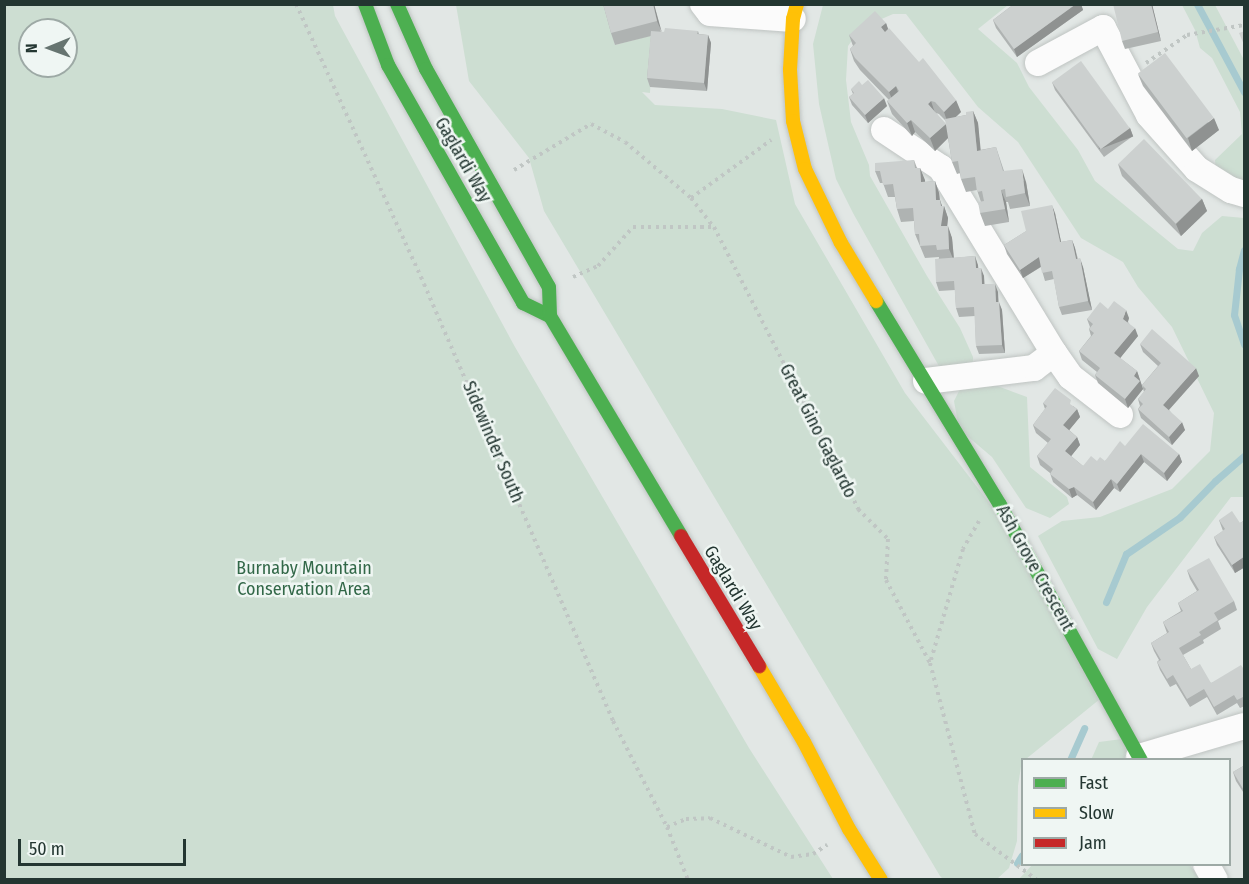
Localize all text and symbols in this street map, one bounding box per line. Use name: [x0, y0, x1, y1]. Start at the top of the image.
north arrow: [18, 18, 78, 78]
text: N: [22, 43, 41, 53]
street label: Gaglardi Way: [430, 114, 496, 206]
street label: Great Gino Gaglardo: [775, 360, 861, 502]
street label: Sidewinder South: [458, 378, 528, 506]
street label: Ash Grove Crescent: [992, 501, 1078, 635]
street label: Gaglardi Way: [699, 542, 767, 634]
park label: Burnaby Mountain Conservation Area: [236, 558, 372, 600]
legend: [1021, 758, 1231, 866]
text: Fast: [1079, 772, 1108, 794]
text: Slow: [1079, 802, 1114, 824]
scale bar: [21, 827, 189, 865]
text: Jam: [1079, 832, 1107, 854]
text: 50 m: [29, 838, 65, 860]

